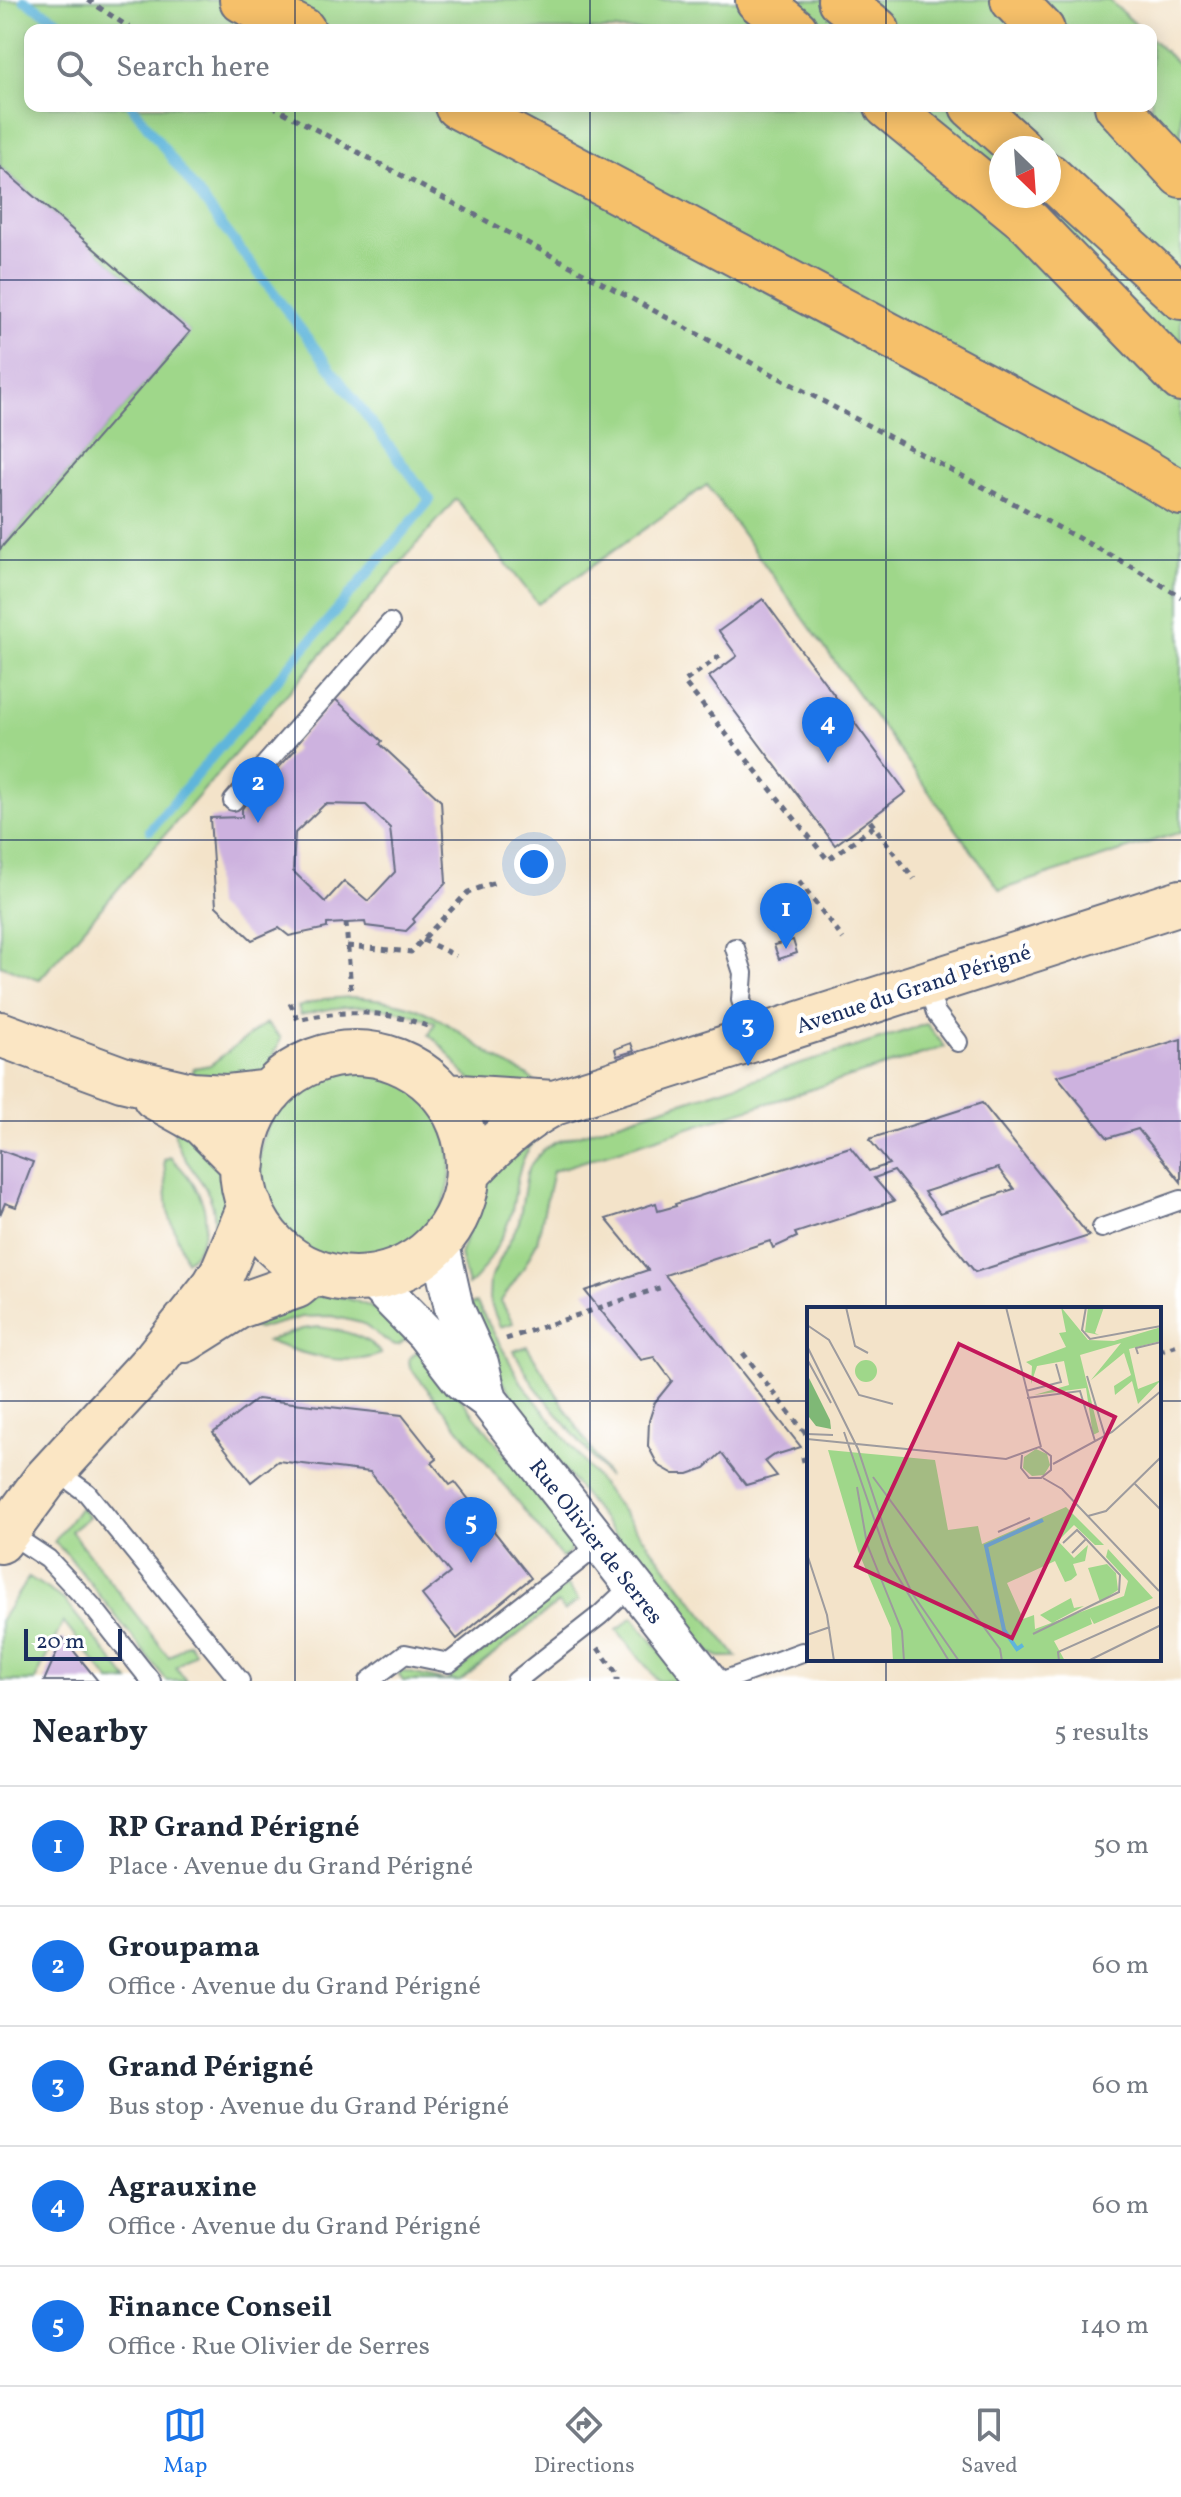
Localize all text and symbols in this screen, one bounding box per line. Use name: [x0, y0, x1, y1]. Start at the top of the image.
search box: [24, 24, 1157, 112]
icon: search: [52, 46, 96, 90]
text: Search here: [116, 47, 270, 89]
north arrow: [989, 136, 1061, 208]
pin: 4: [802, 697, 854, 763]
pin: 2: [232, 757, 284, 823]
your location: [514, 844, 554, 884]
pin: 1: [760, 883, 812, 949]
street label: Avenue du Grand Périgné: [792, 938, 1035, 1043]
pin: 3: [722, 1000, 774, 1066]
inset map: [807, 1307, 1161, 1661]
street label: Rue Olivier de Serres: [521, 1453, 669, 1632]
pin: 5: [445, 1497, 497, 1563]
scale bar: [24, 1625, 122, 1661]
text: 20 m: [36, 1627, 85, 1658]
text: Nearby: [32, 1710, 148, 1757]
text: 5 results: [1054, 1715, 1149, 1751]
text: RP Grand Périgné: [108, 1807, 360, 1849]
text: 1: [53, 1828, 63, 1864]
text: 50 m: [1093, 1828, 1149, 1864]
text: Place · Avenue du Grand Périgné: [108, 1849, 473, 1885]
text: Groupama: [108, 1927, 260, 1969]
text: 2: [51, 1948, 65, 1984]
text: 60 m: [1092, 1948, 1149, 1984]
text: Office · Avenue du Grand Périgné: [108, 1969, 481, 2005]
text: Grand Périgné: [108, 2047, 313, 2089]
text: 3: [51, 2068, 65, 2104]
text: 60 m: [1092, 2068, 1149, 2104]
text: Bus stop · Avenue du Grand Périgné: [108, 2089, 509, 2125]
text: Agrauxine: [108, 2167, 257, 2209]
text: 4: [50, 2188, 66, 2224]
text: 60 m: [1092, 2188, 1149, 2224]
text: Office · Avenue du Grand Périgné: [108, 2209, 481, 2245]
text: Finance Conseil: [108, 2287, 332, 2329]
text: 5: [52, 2308, 64, 2344]
text: 140 m: [1080, 2308, 1149, 2344]
text: Office · Rue Olivier de Serres: [108, 2329, 430, 2365]
tab: Map: [163, 2403, 207, 2482]
tab: Directions: [534, 2403, 635, 2482]
tab: Saved: [961, 2403, 1018, 2482]

